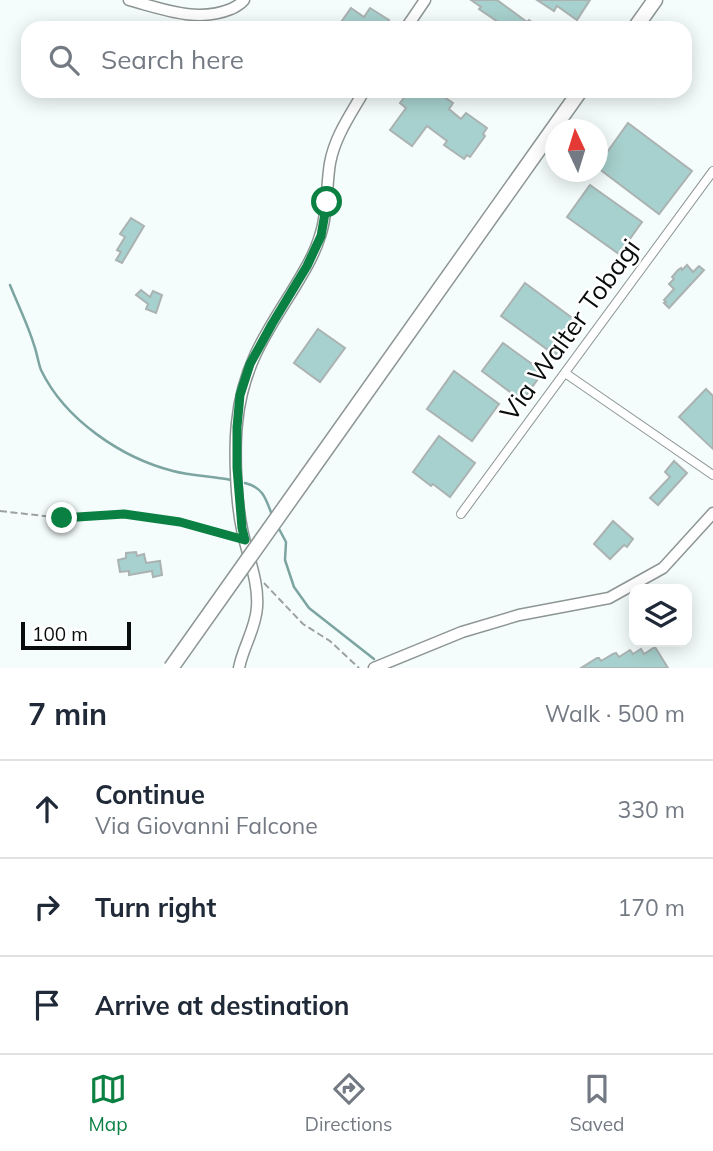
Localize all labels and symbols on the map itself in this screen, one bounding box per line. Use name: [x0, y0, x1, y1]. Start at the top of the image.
north arrow: [545, 119, 608, 182]
route start: [311, 186, 342, 217]
street label: Via Walter Tobagi: [492, 232, 647, 427]
route end: [46, 502, 77, 533]
scale bar: [21, 619, 131, 651]

